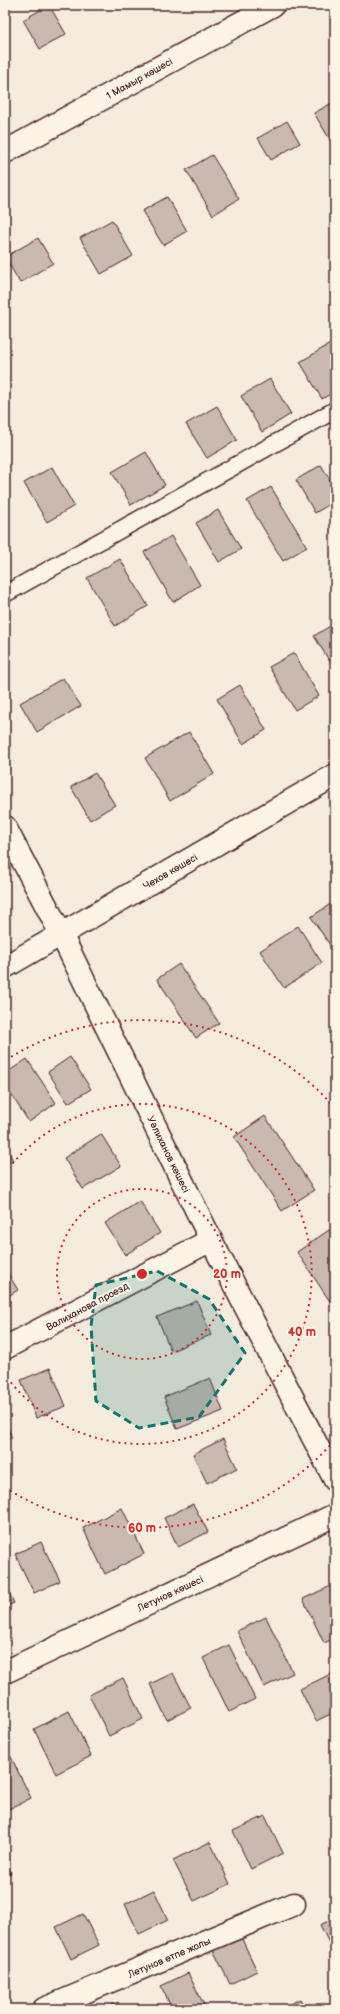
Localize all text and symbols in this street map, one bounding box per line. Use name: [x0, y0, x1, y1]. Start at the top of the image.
street label: 1 Мамыр көшесі: [104, 56, 175, 102]
street label: Чехов көшесі: [141, 851, 200, 892]
street label: Уәлиханов көшесі: [144, 1114, 192, 1195]
centre of rings: [135, 1267, 149, 1281]
text: 20 m: [213, 1267, 241, 1282]
street label: Валиханова проезд: [44, 1280, 131, 1334]
text: 40 m: [288, 1325, 316, 1340]
text: 60 m: [128, 1521, 156, 1536]
street label: Летунов көшесі: [135, 1573, 205, 1615]
street label: Летунов өтпе жолы: [125, 1935, 213, 1981]

